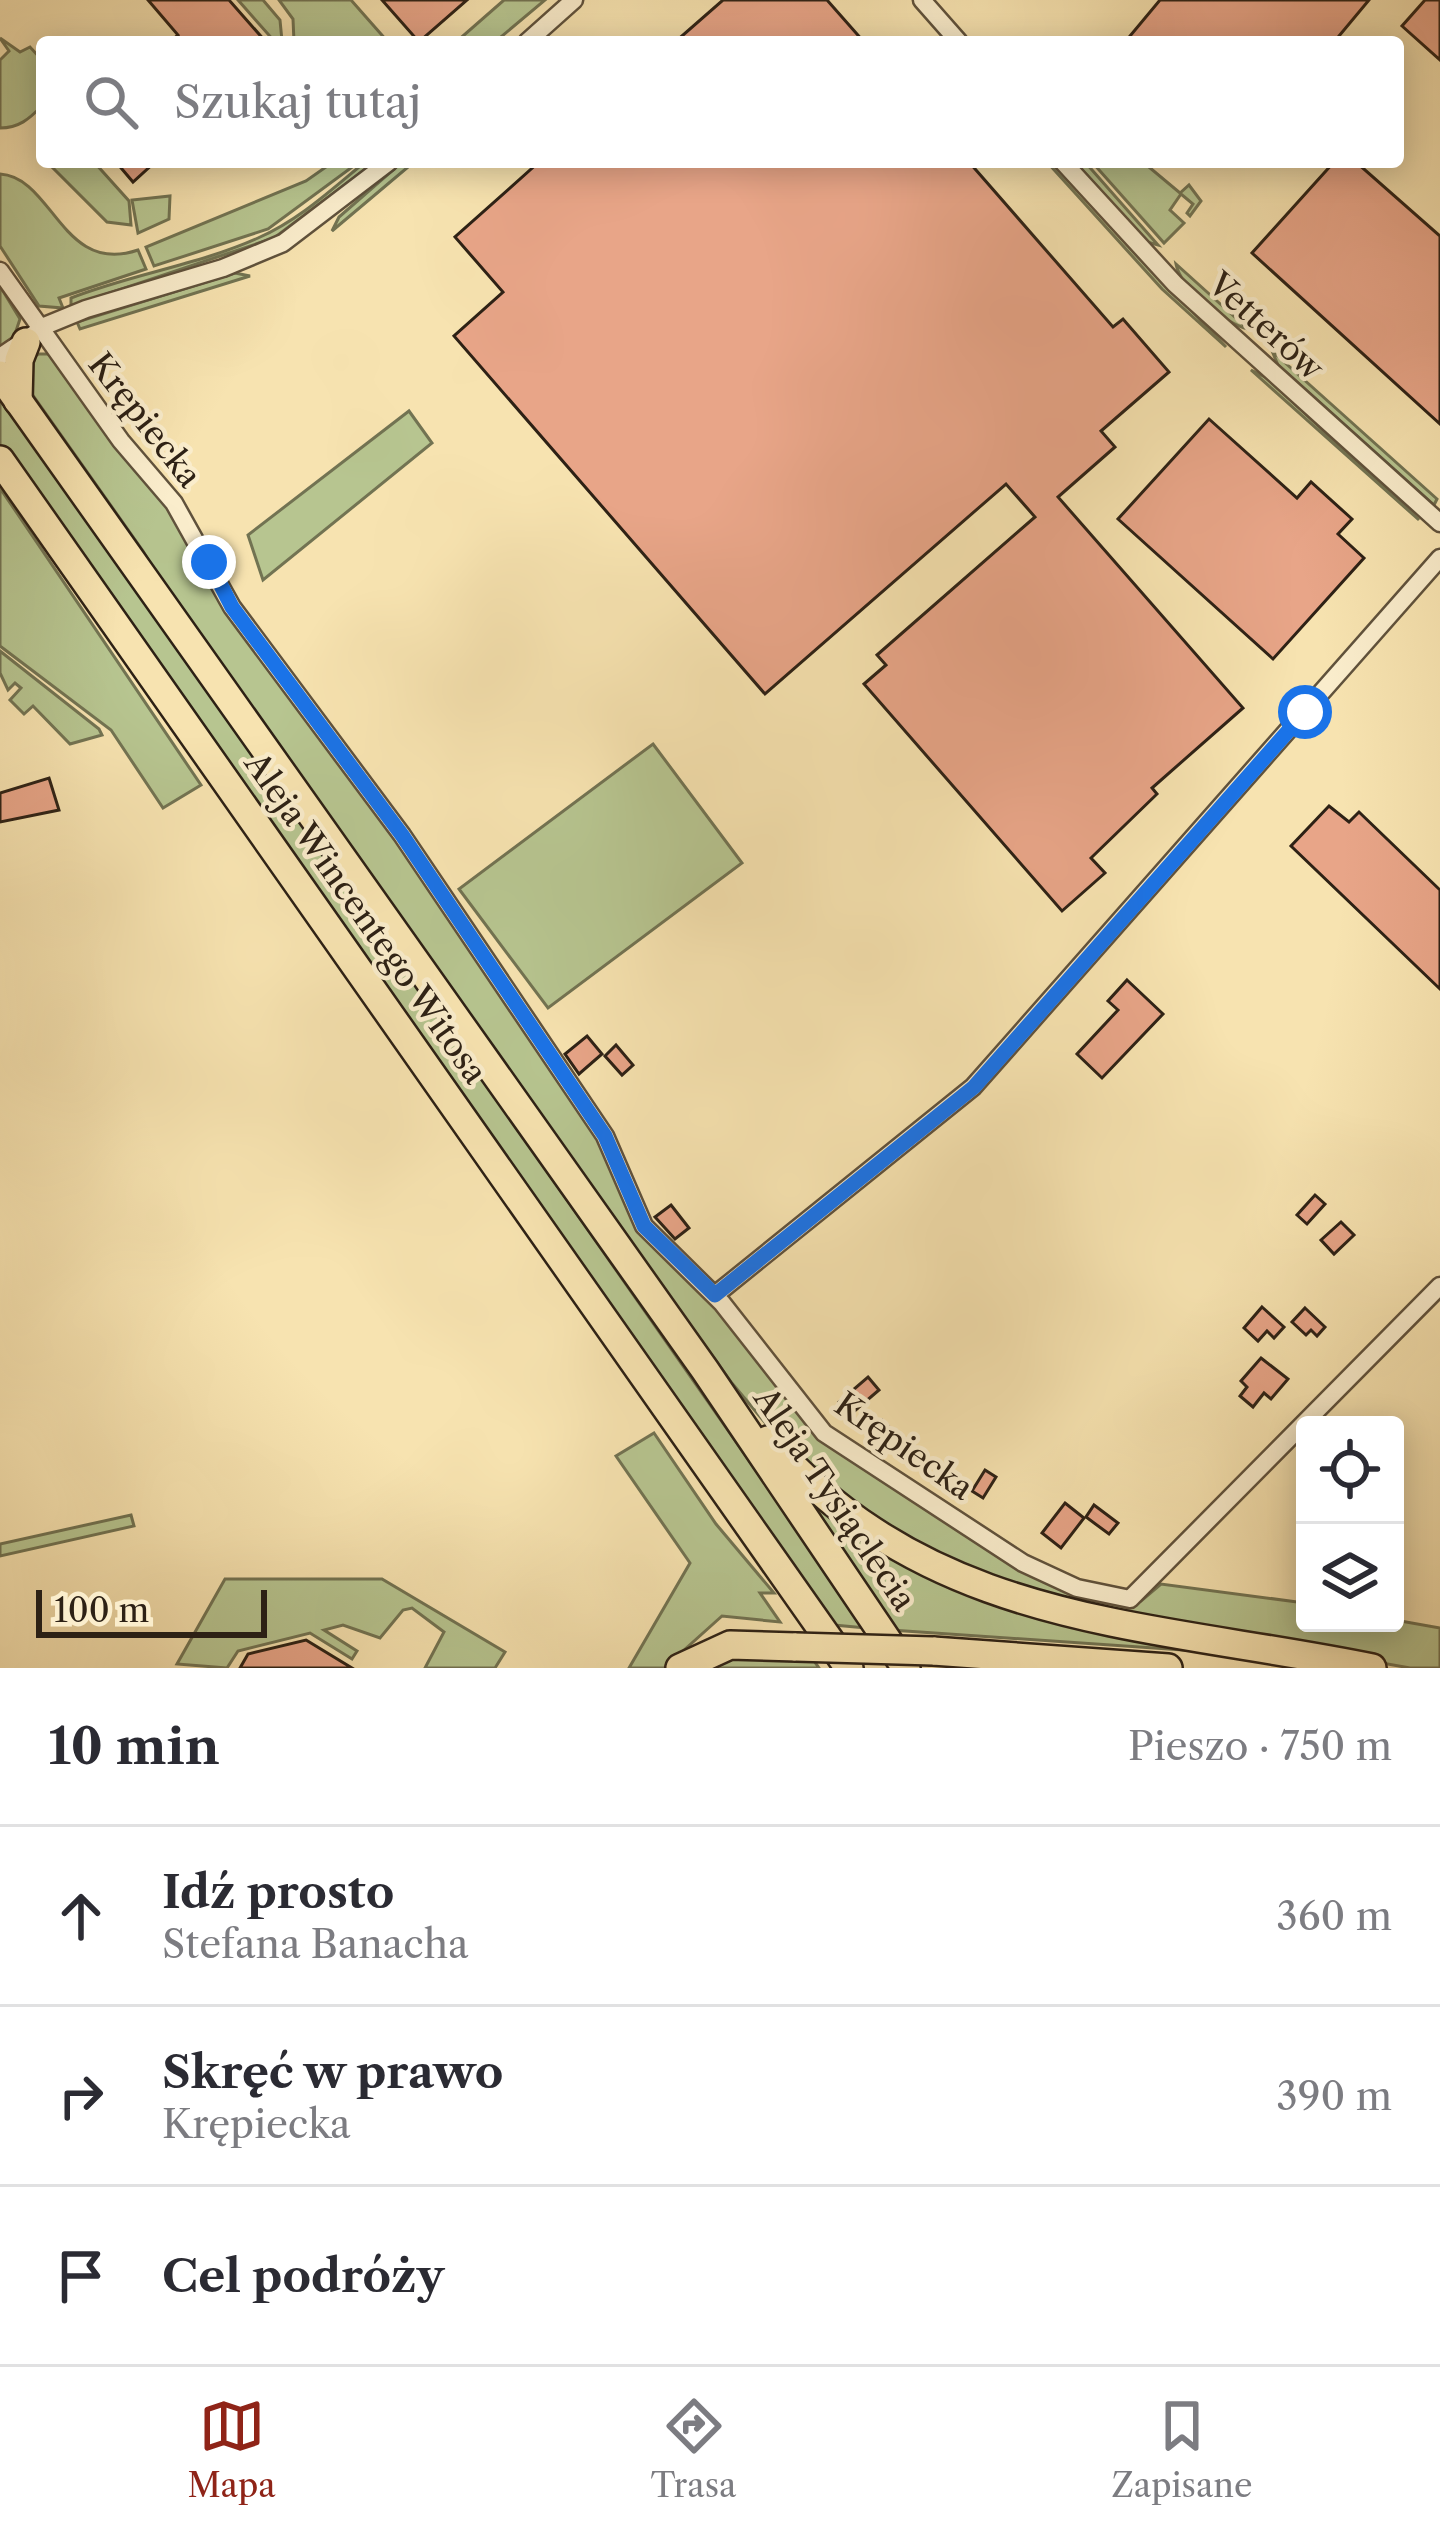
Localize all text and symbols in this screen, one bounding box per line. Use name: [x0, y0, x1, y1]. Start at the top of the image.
search box: [36, 36, 1404, 168]
icon: search: [78, 69, 144, 135]
text: Szukaj tutaj: [174, 74, 421, 130]
street label: Vetterów: [1199, 263, 1333, 389]
street label: Krępiecka: [80, 344, 211, 496]
route end: [182, 535, 236, 589]
route start: [1278, 685, 1332, 739]
street label: Aleja Wincentego Witosa: [235, 744, 496, 1092]
street label: Aleja Tysiąclecia: [745, 1379, 925, 1619]
street label: Krępiecka: [827, 1383, 982, 1509]
map controls: [1296, 1416, 1404, 1632]
button: locate: [1296, 1416, 1404, 1524]
button: layers: [1296, 1524, 1404, 1632]
scale bar: [36, 1584, 267, 1637]
text: 100 m: [54, 1590, 149, 1631]
text: 10 min: [48, 1715, 220, 1777]
text: Pieszo · 750 m: [1128, 1722, 1392, 1770]
text: Idź prosto: [162, 1864, 394, 1920]
icon: ahead: [48, 1883, 114, 1949]
text: 360 m: [1276, 1892, 1392, 1940]
text: Stefana Banacha: [162, 1920, 469, 1968]
text: Skręć w prawo: [162, 2044, 503, 2100]
icon: right: [48, 2063, 114, 2129]
text: 390 m: [1276, 2072, 1392, 2120]
text: Krępiecka: [162, 2100, 351, 2148]
icon: arrive: [48, 2243, 114, 2309]
text: Cel podróży: [162, 2248, 444, 2304]
tab: Mapa: [188, 2393, 276, 2506]
tab: Trasa: [651, 2393, 736, 2506]
tab: Zapisane: [1111, 2393, 1252, 2506]

